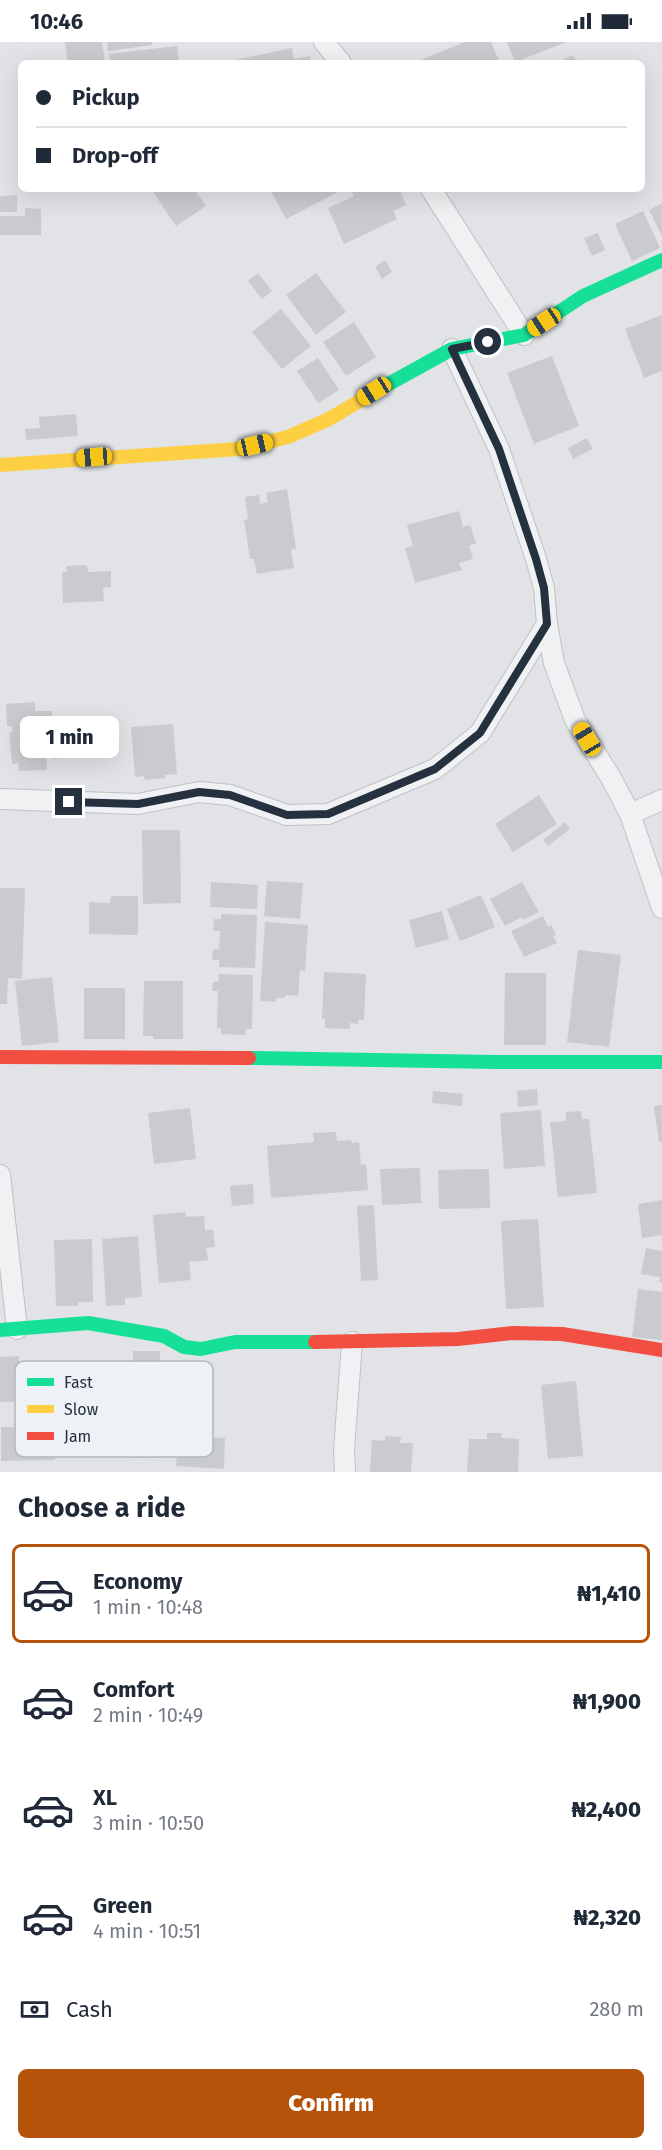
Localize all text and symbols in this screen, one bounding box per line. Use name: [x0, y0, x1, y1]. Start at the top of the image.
text: 10:46: [30, 8, 83, 35]
text: Pickup: [72, 84, 140, 111]
text: Drop-off: [72, 142, 158, 169]
car: [524, 305, 564, 339]
route start: [474, 328, 501, 355]
car: [354, 374, 394, 408]
car: [235, 432, 275, 458]
car: [75, 447, 113, 467]
callout: 1 min: [20, 715, 118, 757]
car: [570, 719, 604, 759]
text: 1 min: [46, 725, 93, 749]
route end: [55, 788, 82, 815]
legend: [15, 1361, 213, 1457]
text: Fast: [64, 1373, 93, 1392]
text: Slow: [64, 1400, 99, 1419]
text: Jam: [64, 1427, 91, 1446]
text: Choose a ride: [18, 1492, 185, 1524]
icon: car: [21, 1567, 75, 1621]
text: Economy: [93, 1568, 182, 1595]
text: ₦1,410: [577, 1580, 641, 1607]
text: 1 min · 10:48: [93, 1595, 203, 1619]
icon: car: [21, 1675, 75, 1729]
text: Comfort: [93, 1676, 174, 1703]
text: ₦1,900: [573, 1688, 641, 1715]
text: 2 min · 10:49: [93, 1703, 203, 1727]
icon: car: [21, 1783, 75, 1837]
text: XL: [93, 1784, 117, 1811]
text: ₦2,400: [571, 1796, 641, 1823]
text: 3 min · 10:50: [93, 1811, 204, 1835]
icon: car: [21, 1891, 75, 1945]
text: Green: [93, 1892, 152, 1919]
text: ₦2,320: [574, 1904, 641, 1931]
text: 4 min · 10:51: [93, 1919, 201, 1943]
icon: cash: [18, 1993, 51, 2026]
text: Cash: [66, 1996, 113, 2023]
text: 280 m: [589, 1997, 644, 2021]
button: Confirm: [18, 2069, 644, 2138]

